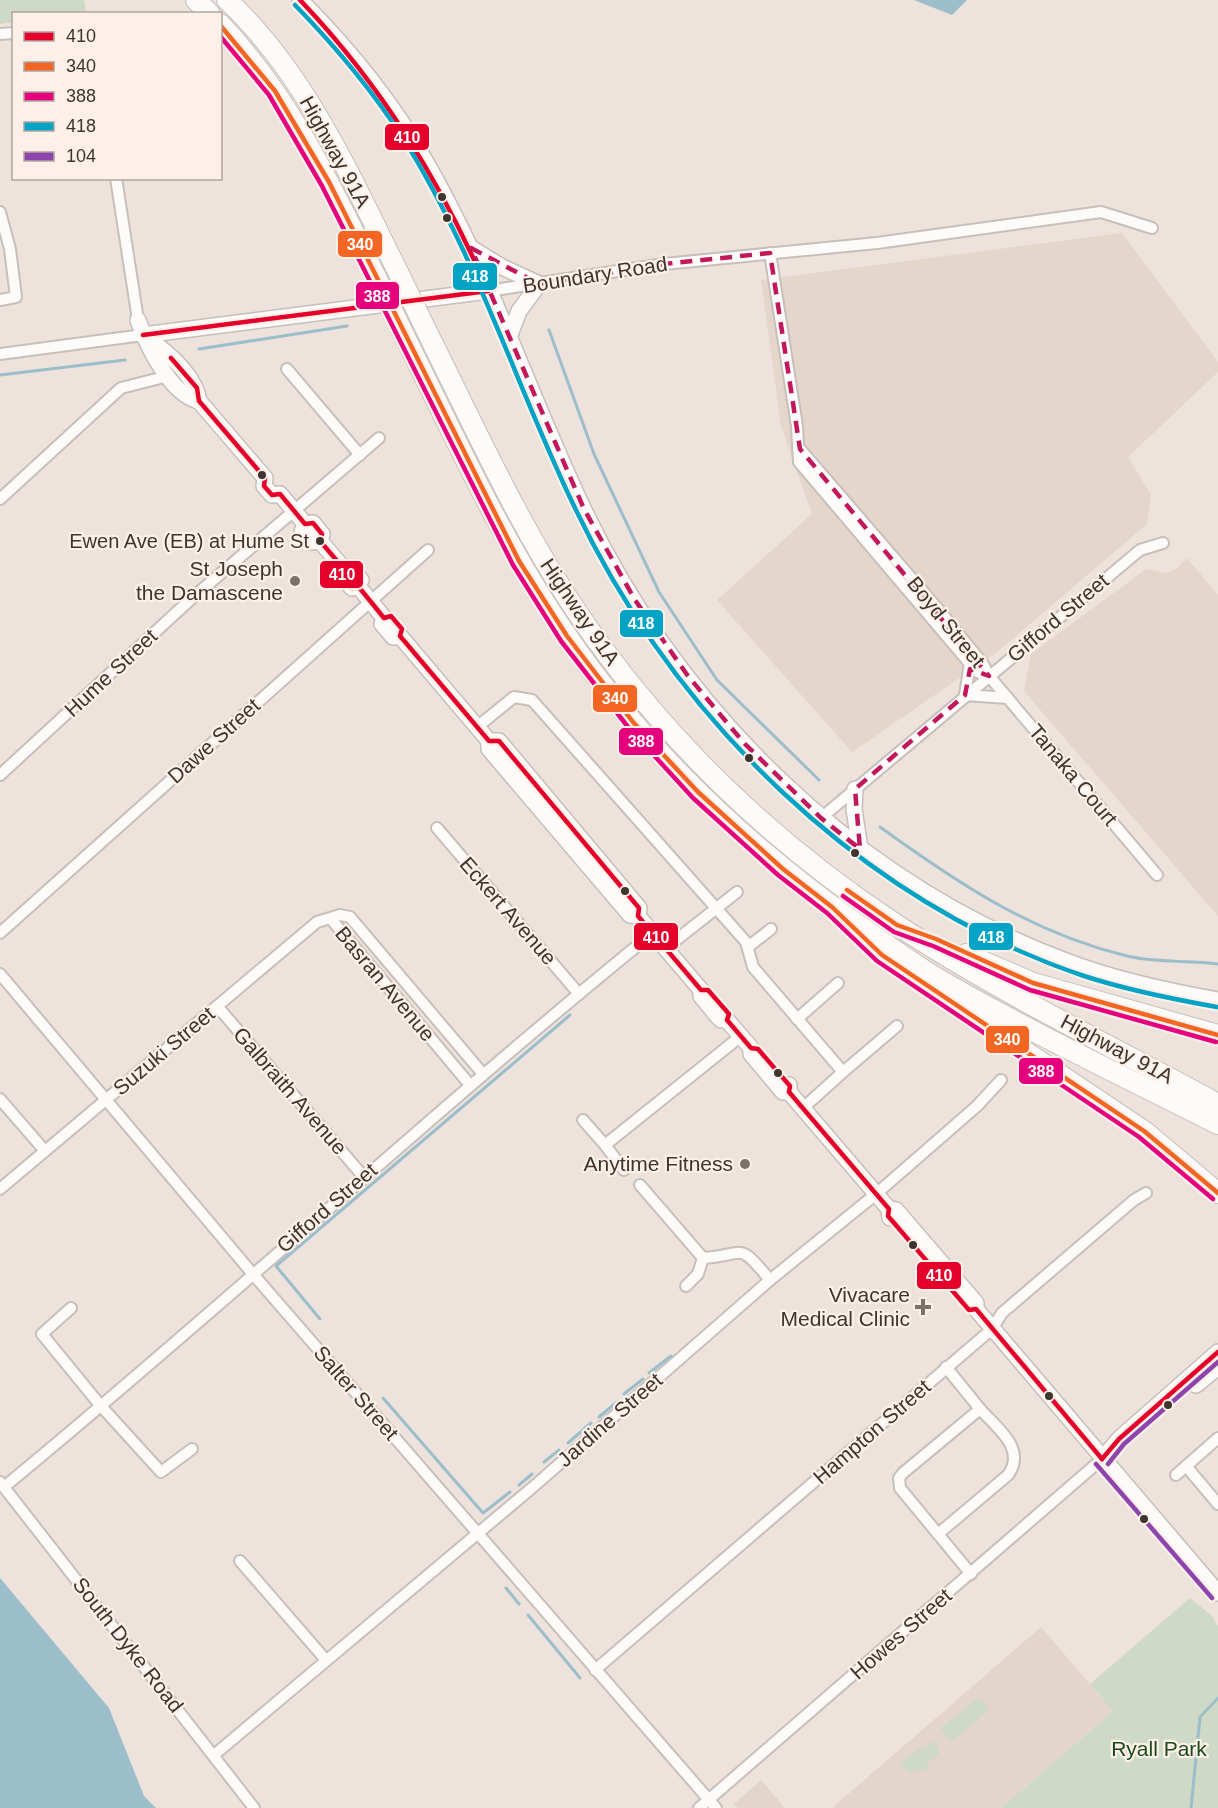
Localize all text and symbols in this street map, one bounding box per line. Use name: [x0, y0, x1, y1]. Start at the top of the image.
legend: [12, 12, 222, 180]
text: 410: [66, 26, 96, 46]
text: 340: [66, 56, 96, 76]
text: 388: [66, 86, 96, 106]
street label: Highway 91A: [295, 92, 375, 211]
text: 418: [66, 116, 96, 136]
line badge: 410: [384, 123, 430, 151]
text: 410: [394, 129, 420, 146]
text: 104: [66, 146, 96, 166]
unlabelled marker: [436, 191, 448, 203]
unlabelled marker: [441, 212, 453, 224]
line badge: 340: [337, 230, 383, 258]
text: 340: [347, 236, 373, 253]
street label: Boundary Road: [521, 252, 669, 297]
line badge: 418: [452, 262, 498, 291]
text: 418: [462, 268, 488, 285]
line badge: 388: [355, 281, 400, 310]
text: 388: [364, 288, 390, 305]
unlabelled marker: [256, 469, 268, 481]
place label: Ewen Ave (EB) at Hume St: [69, 530, 309, 552]
marker: Ewen Ave (EB) at Hume St: [314, 535, 326, 547]
street label: Highway 91A: [536, 554, 625, 669]
place label: St Joseph the Damascene: [136, 557, 283, 604]
line badge: 410: [319, 560, 364, 589]
text: 410: [329, 566, 355, 583]
street label: Gifford Street: [1003, 569, 1113, 666]
street label: Boyd Street: [903, 572, 990, 672]
marker: St Joseph the Damascene: [288, 574, 302, 588]
line badge: 418: [619, 609, 664, 638]
text: 418: [628, 615, 654, 632]
street label: Hume Street: [60, 624, 162, 721]
line badge: 340: [592, 684, 638, 713]
text: 340: [602, 690, 628, 707]
street label: Dawe Street: [163, 693, 264, 788]
street label: Tanaka Court: [1024, 719, 1122, 830]
line badge: 388: [618, 727, 664, 756]
text: 388: [628, 733, 654, 750]
unlabelled marker: [743, 752, 755, 764]
unlabelled marker: [849, 847, 861, 859]
street label: Eckert Avenue: [455, 852, 561, 969]
unlabelled marker: [619, 885, 631, 897]
street label: Basran Avenue: [331, 922, 440, 1045]
line badge: 410: [633, 922, 679, 951]
line badge: 418: [968, 922, 1014, 951]
text: 410: [643, 929, 669, 946]
text: 418: [978, 929, 1004, 946]
street label: Suzuki Street: [108, 1002, 219, 1100]
street label: Highway 91A: [1057, 1009, 1177, 1088]
street label: Galbraith Avenue: [229, 1022, 352, 1159]
line badge: 340: [985, 1025, 1030, 1054]
text: 340: [994, 1031, 1020, 1048]
line badge: 388: [1018, 1057, 1064, 1085]
text: 388: [1028, 1063, 1054, 1080]
unlabelled marker: [772, 1067, 784, 1079]
place label: Anytime Fitness: [584, 1152, 733, 1175]
marker: Anytime Fitness: [738, 1157, 752, 1171]
street label: Gifford Street: [272, 1158, 381, 1257]
unlabelled marker: [907, 1239, 919, 1251]
line badge: 410: [916, 1261, 962, 1290]
text: 410: [926, 1267, 952, 1284]
place label: Vivacare Medical Clinic: [780, 1283, 910, 1330]
marker: Vivacare Medical Clinic: [914, 1298, 932, 1316]
street label: Salter Street: [309, 1341, 403, 1444]
street label: Jardine Street: [553, 1368, 667, 1471]
street label: Hampton Street: [809, 1375, 935, 1489]
unlabelled marker: [1043, 1390, 1055, 1402]
unlabelled marker: [1162, 1399, 1174, 1411]
unlabelled marker: [1138, 1513, 1150, 1525]
street label: South Dyke Road: [69, 1573, 188, 1717]
street label: Howes Street: [846, 1583, 956, 1684]
park label: Ryall Park: [1111, 1737, 1207, 1760]

